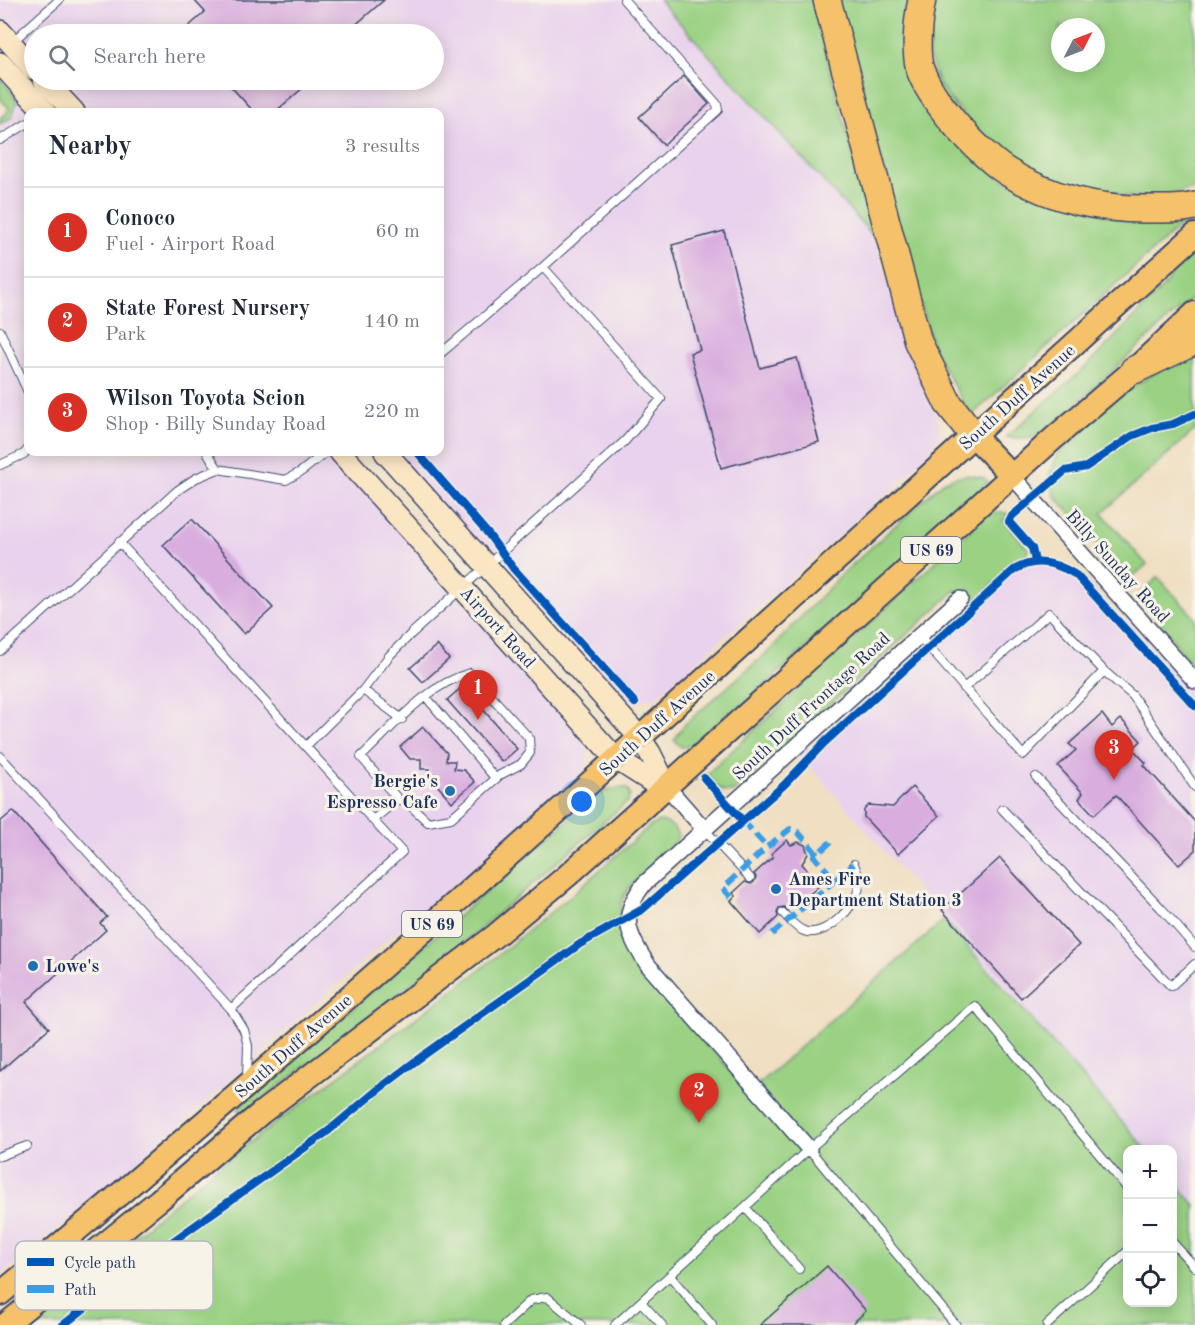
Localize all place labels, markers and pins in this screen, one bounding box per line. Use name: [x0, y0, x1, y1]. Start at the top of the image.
pin: 1: [458, 670, 498, 720]
pin: 3: [1094, 730, 1134, 780]
place label: Bergie's Espresso Cafe: [326, 773, 438, 812]
marker: Bergie's Espresso Cafe: [443, 784, 457, 798]
place label: Ames Fire Department Station 3: [788, 871, 962, 910]
marker: Ames Fire Department Station 3: [769, 882, 783, 896]
place label: Lowe's: [45, 958, 100, 976]
marker: Lowe's: [26, 959, 40, 973]
pin: 2: [680, 1074, 718, 1123]

